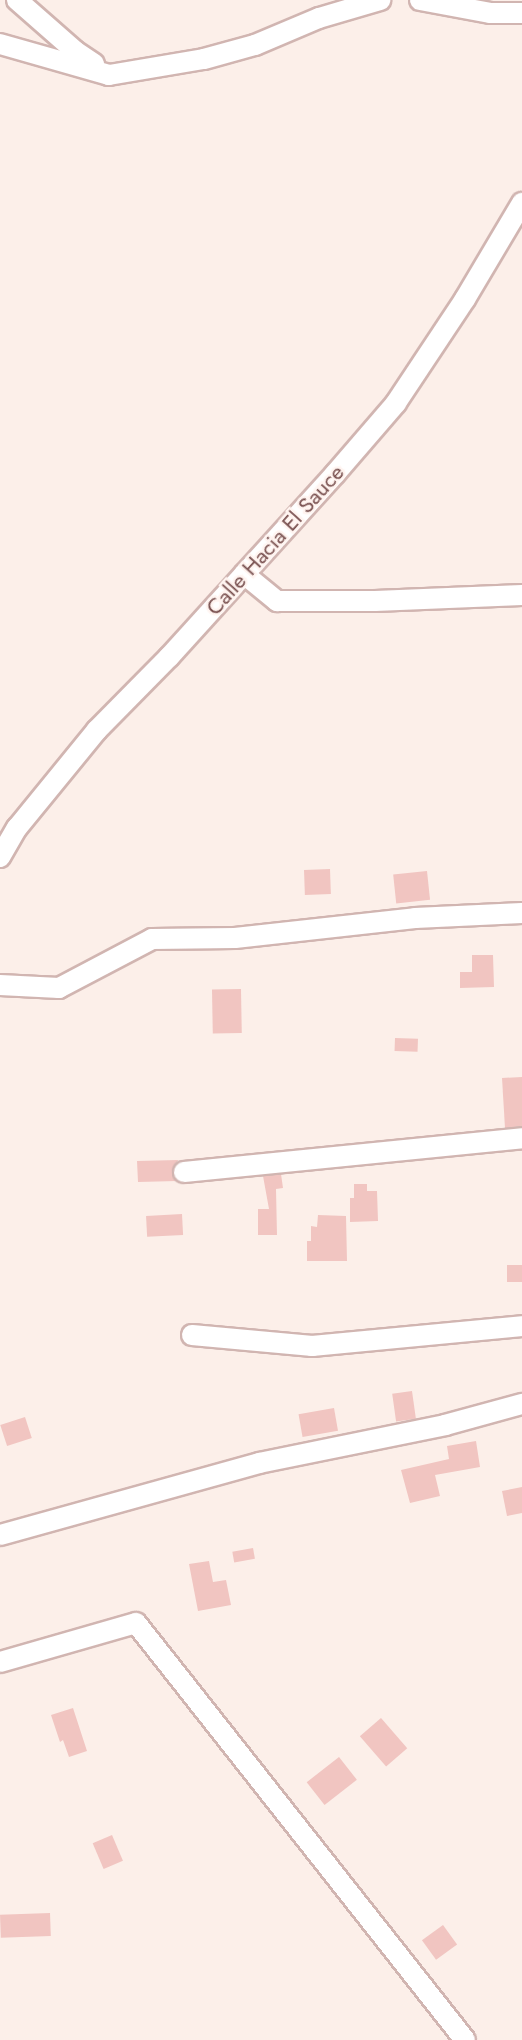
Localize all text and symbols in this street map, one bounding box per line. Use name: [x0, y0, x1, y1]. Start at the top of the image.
street label: Calle Hacia El Sauce: [201, 459, 349, 621]

